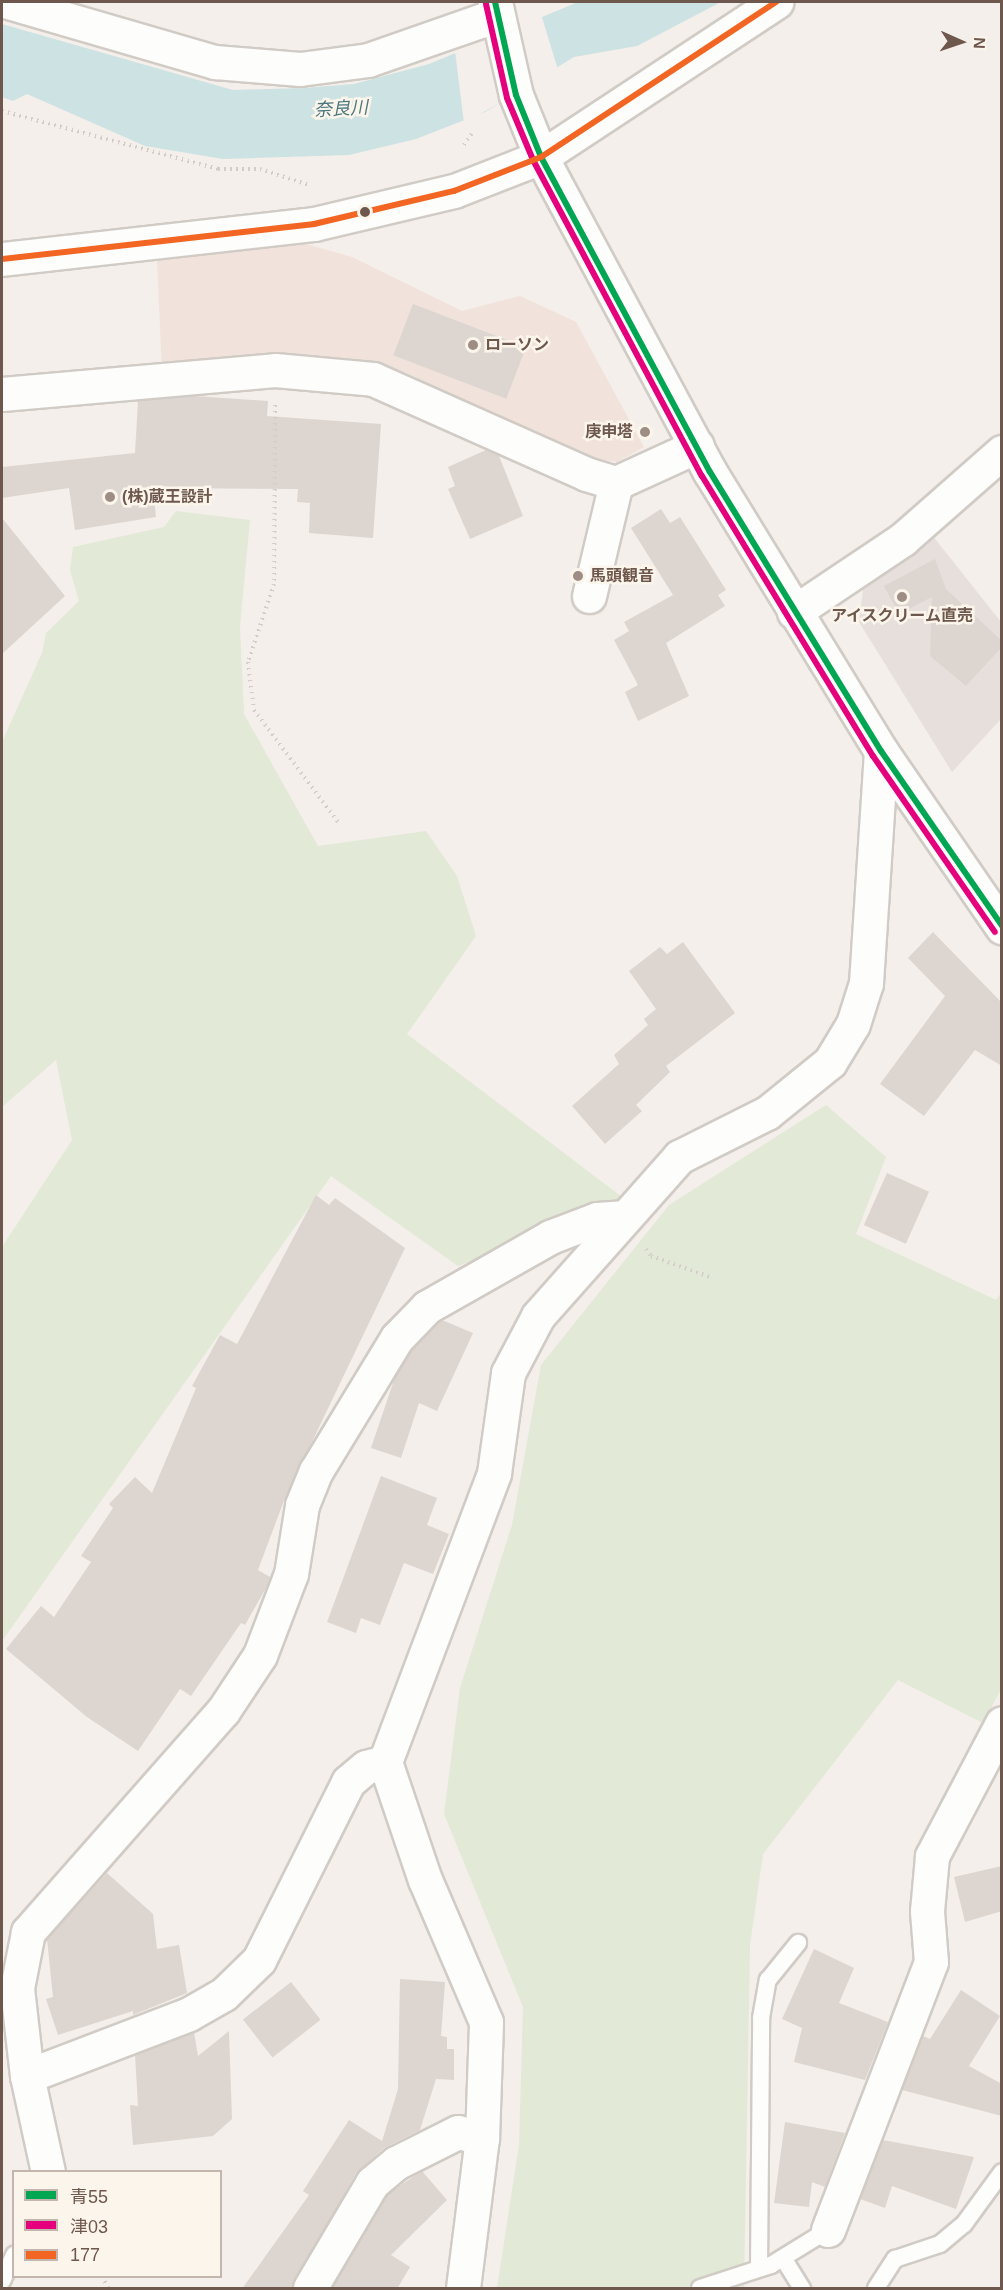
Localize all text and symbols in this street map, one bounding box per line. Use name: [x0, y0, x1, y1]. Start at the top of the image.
north arrow: [931, 12, 991, 72]
text: N: [971, 37, 988, 49]
water label: 奈良川: [313, 97, 369, 121]
unlabelled marker: [359, 206, 371, 218]
place label: ローソン: [485, 335, 549, 355]
marker: ローソン: [466, 338, 480, 352]
place label: 庚申塔: [585, 422, 633, 442]
marker: 庚申塔: [638, 425, 652, 439]
place label: (株)蔵王設計: [122, 487, 213, 507]
marker: (株)蔵王設計: [103, 490, 117, 504]
place label: 馬頭観音: [590, 566, 654, 586]
marker: 馬頭観音: [571, 569, 585, 583]
marker: アイスクリーム直売: [895, 590, 909, 604]
place label: アイスクリーム直売: [830, 606, 974, 626]
legend: [12, 2170, 222, 2278]
text: 青55: [70, 2187, 108, 2207]
text: 津03: [70, 2217, 108, 2237]
text: 177: [70, 2245, 100, 2265]

